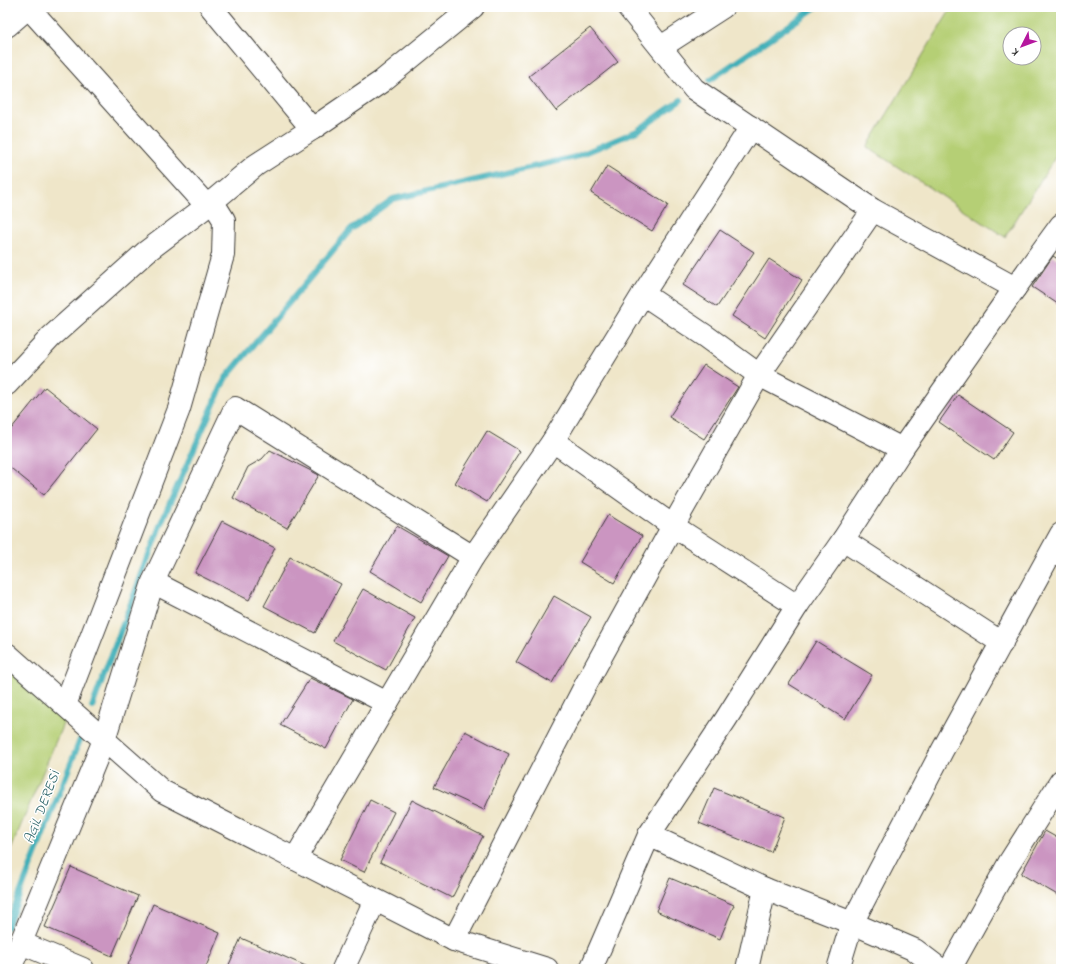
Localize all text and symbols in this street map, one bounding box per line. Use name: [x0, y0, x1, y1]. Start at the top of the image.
north arrow: [1002, 26, 1042, 66]
text: K: [1007, 44, 1023, 59]
water label: AGİL DERESİ: [19, 767, 66, 847]

